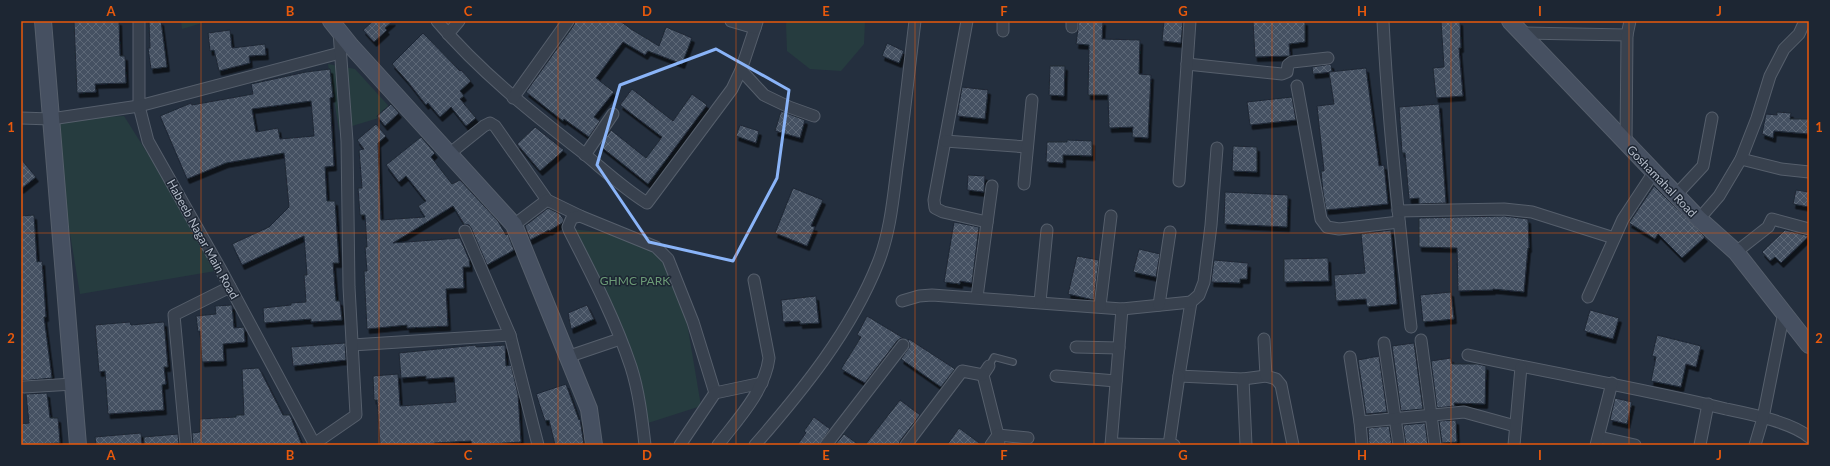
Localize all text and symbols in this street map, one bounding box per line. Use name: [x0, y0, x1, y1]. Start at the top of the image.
text: A: [105, 3, 116, 19]
text: B: [286, 3, 295, 19]
text: C: [464, 3, 473, 19]
text: D: [642, 3, 652, 19]
text: E: [822, 3, 830, 19]
text: F: [1000, 3, 1008, 19]
text: G: [1178, 3, 1188, 19]
text: H: [1357, 3, 1367, 19]
text: I: [1538, 3, 1542, 19]
text: J: [1716, 3, 1722, 19]
text: 1: [7, 119, 15, 135]
text: 1: [1815, 119, 1823, 135]
street label: Goshamahal Road: [1624, 142, 1700, 220]
street label: Habeeb Nagar Main Road: [164, 176, 242, 302]
park label: GHMC PARK: [600, 273, 670, 288]
text: 2: [7, 330, 15, 346]
text: 2: [1815, 330, 1823, 346]
text: A: [105, 447, 116, 463]
text: B: [286, 447, 295, 463]
text: C: [464, 447, 473, 463]
text: D: [642, 447, 652, 463]
text: E: [822, 447, 830, 463]
text: F: [1000, 447, 1008, 463]
text: G: [1178, 447, 1188, 463]
text: H: [1357, 447, 1367, 463]
text: I: [1538, 447, 1542, 463]
text: J: [1716, 447, 1722, 463]

